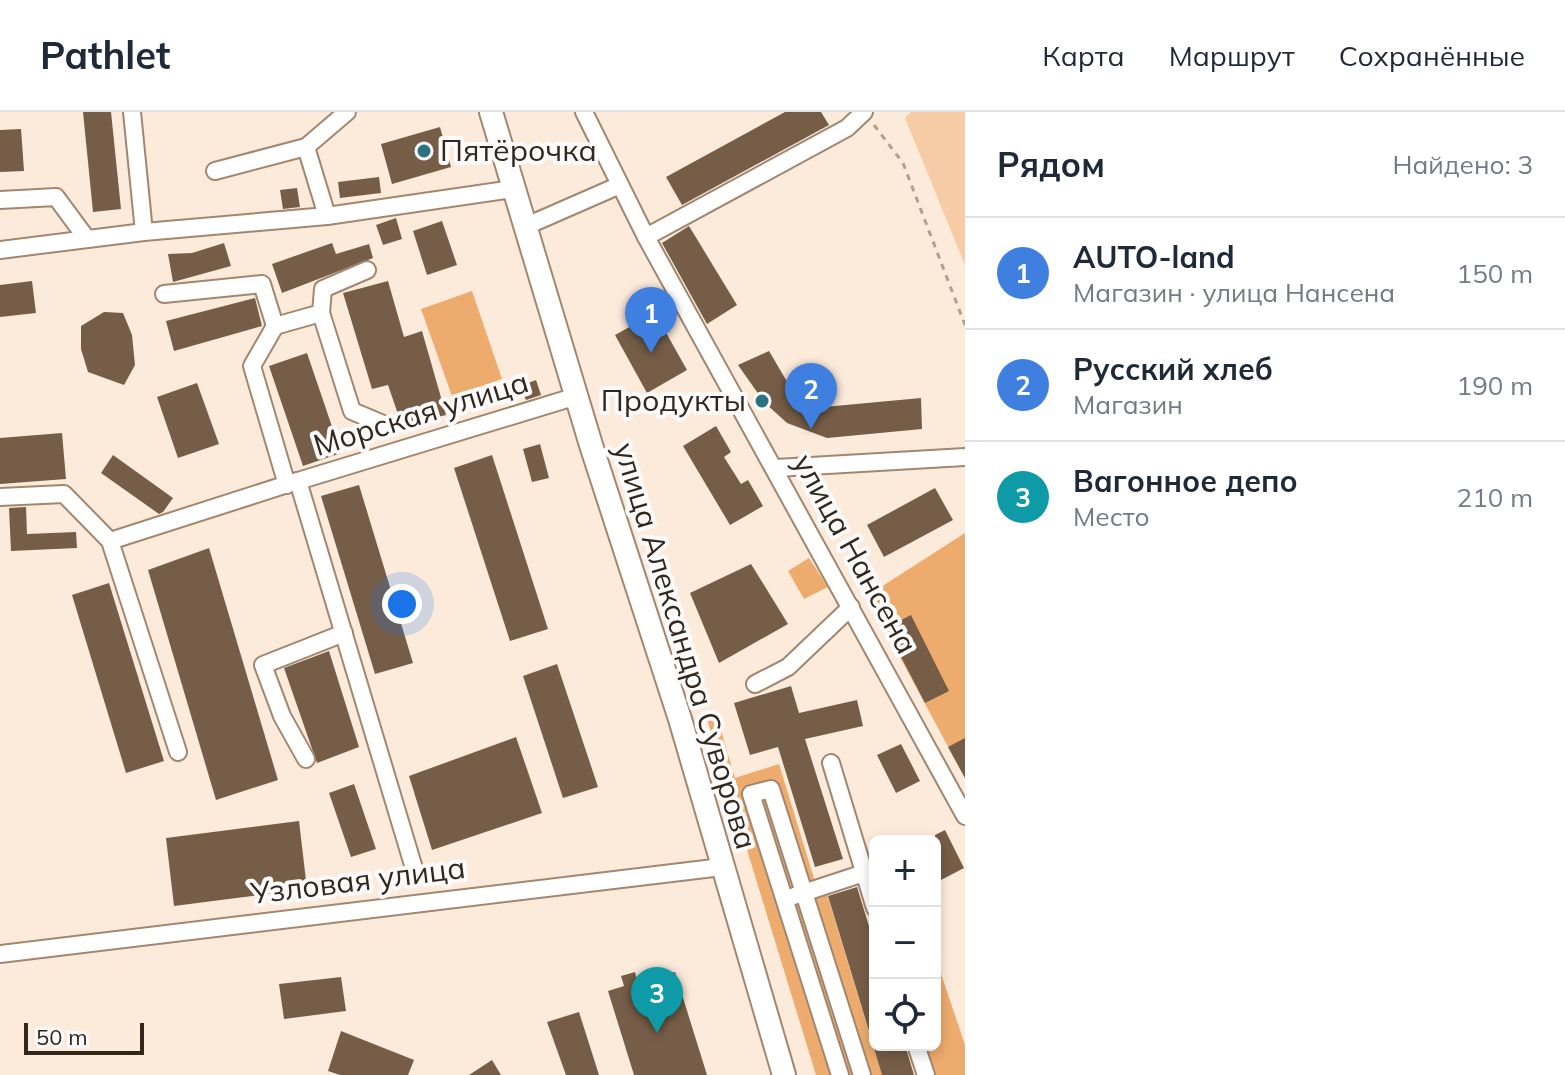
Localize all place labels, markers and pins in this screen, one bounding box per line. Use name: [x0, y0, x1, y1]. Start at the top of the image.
place label: Пятёрочка: [440, 131, 597, 169]
marker: Пятёрочка: [415, 142, 433, 160]
pin: 1: [625, 287, 677, 353]
pin: 2: [785, 363, 837, 429]
place label: Продукты: [601, 381, 746, 419]
marker: Продукты: [753, 392, 771, 410]
pin: 3: [631, 967, 683, 1033]

